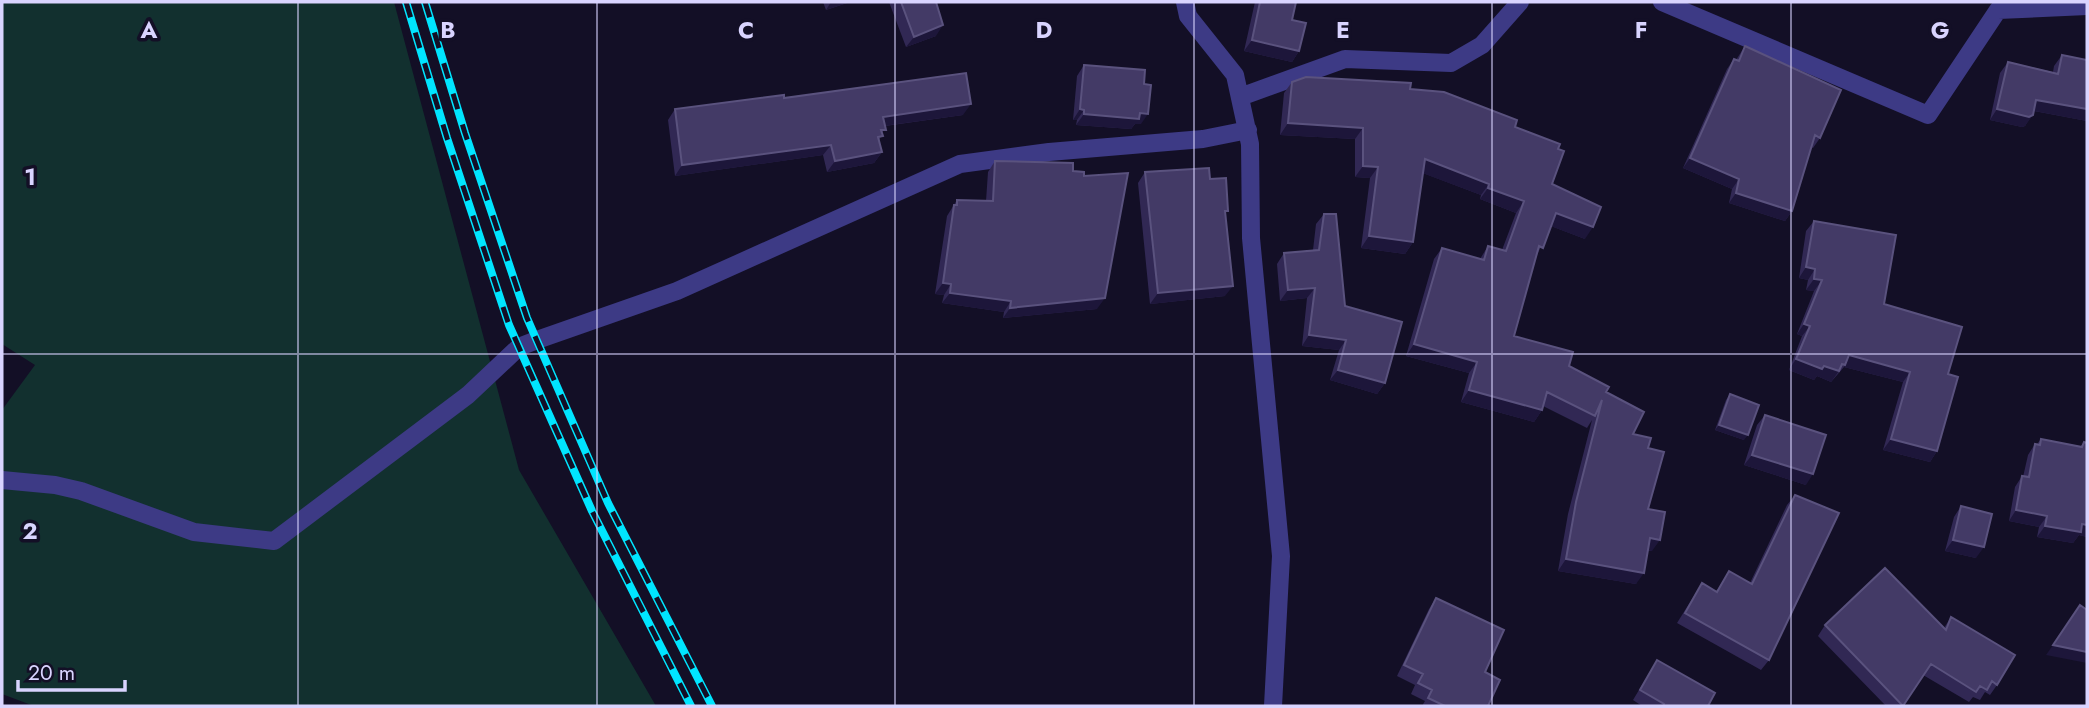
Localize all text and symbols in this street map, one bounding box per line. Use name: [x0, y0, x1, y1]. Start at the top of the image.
text: A: [140, 13, 158, 47]
text: B: [440, 13, 456, 47]
text: C: [738, 13, 754, 47]
text: D: [1036, 13, 1053, 47]
text: E: [1336, 13, 1350, 47]
text: F: [1635, 13, 1647, 47]
text: G: [1931, 13, 1949, 47]
text: 1: [24, 160, 36, 194]
text: 2: [22, 514, 38, 548]
scale bar: [18, 648, 124, 692]
text: 20 m: [28, 658, 75, 688]

